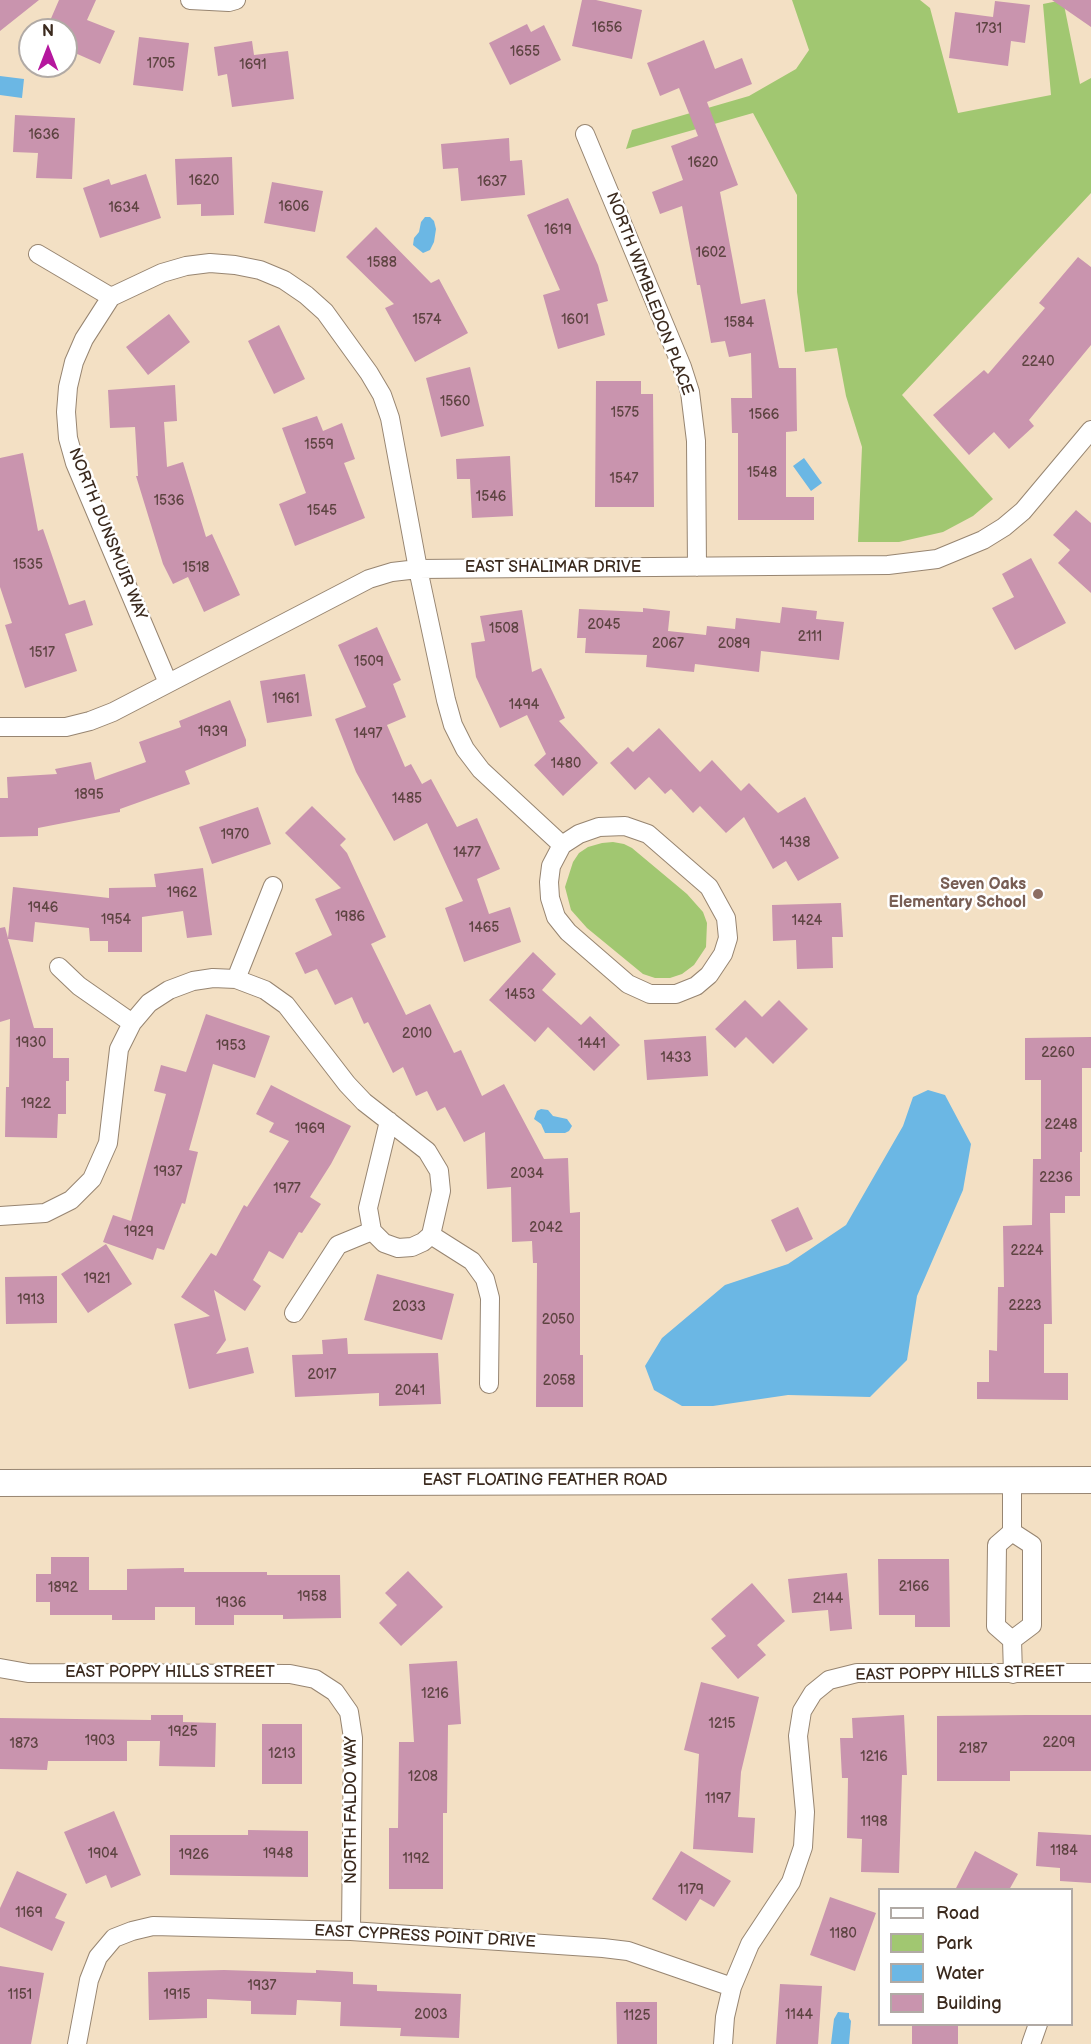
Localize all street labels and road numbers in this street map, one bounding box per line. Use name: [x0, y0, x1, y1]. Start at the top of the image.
street label: NORTH WIMBLEDON PLACE: [601, 190, 697, 398]
street label: NORTH DUNSMUIR WAY: [64, 445, 150, 623]
street label: EAST SHALIMAR DRIVE: [465, 558, 641, 578]
street label: EAST FLOATING FEATHER ROAD: [423, 1471, 667, 1491]
street label: EAST POPPY HILLS STREET: [65, 1663, 275, 1683]
street label: EAST POPPY HILLS STREET: [855, 1663, 1065, 1685]
street label: NORTH FALDO WAY: [342, 1736, 362, 1884]
street label: EAST CYPRESS POINT DRIVE: [314, 1922, 536, 1952]

